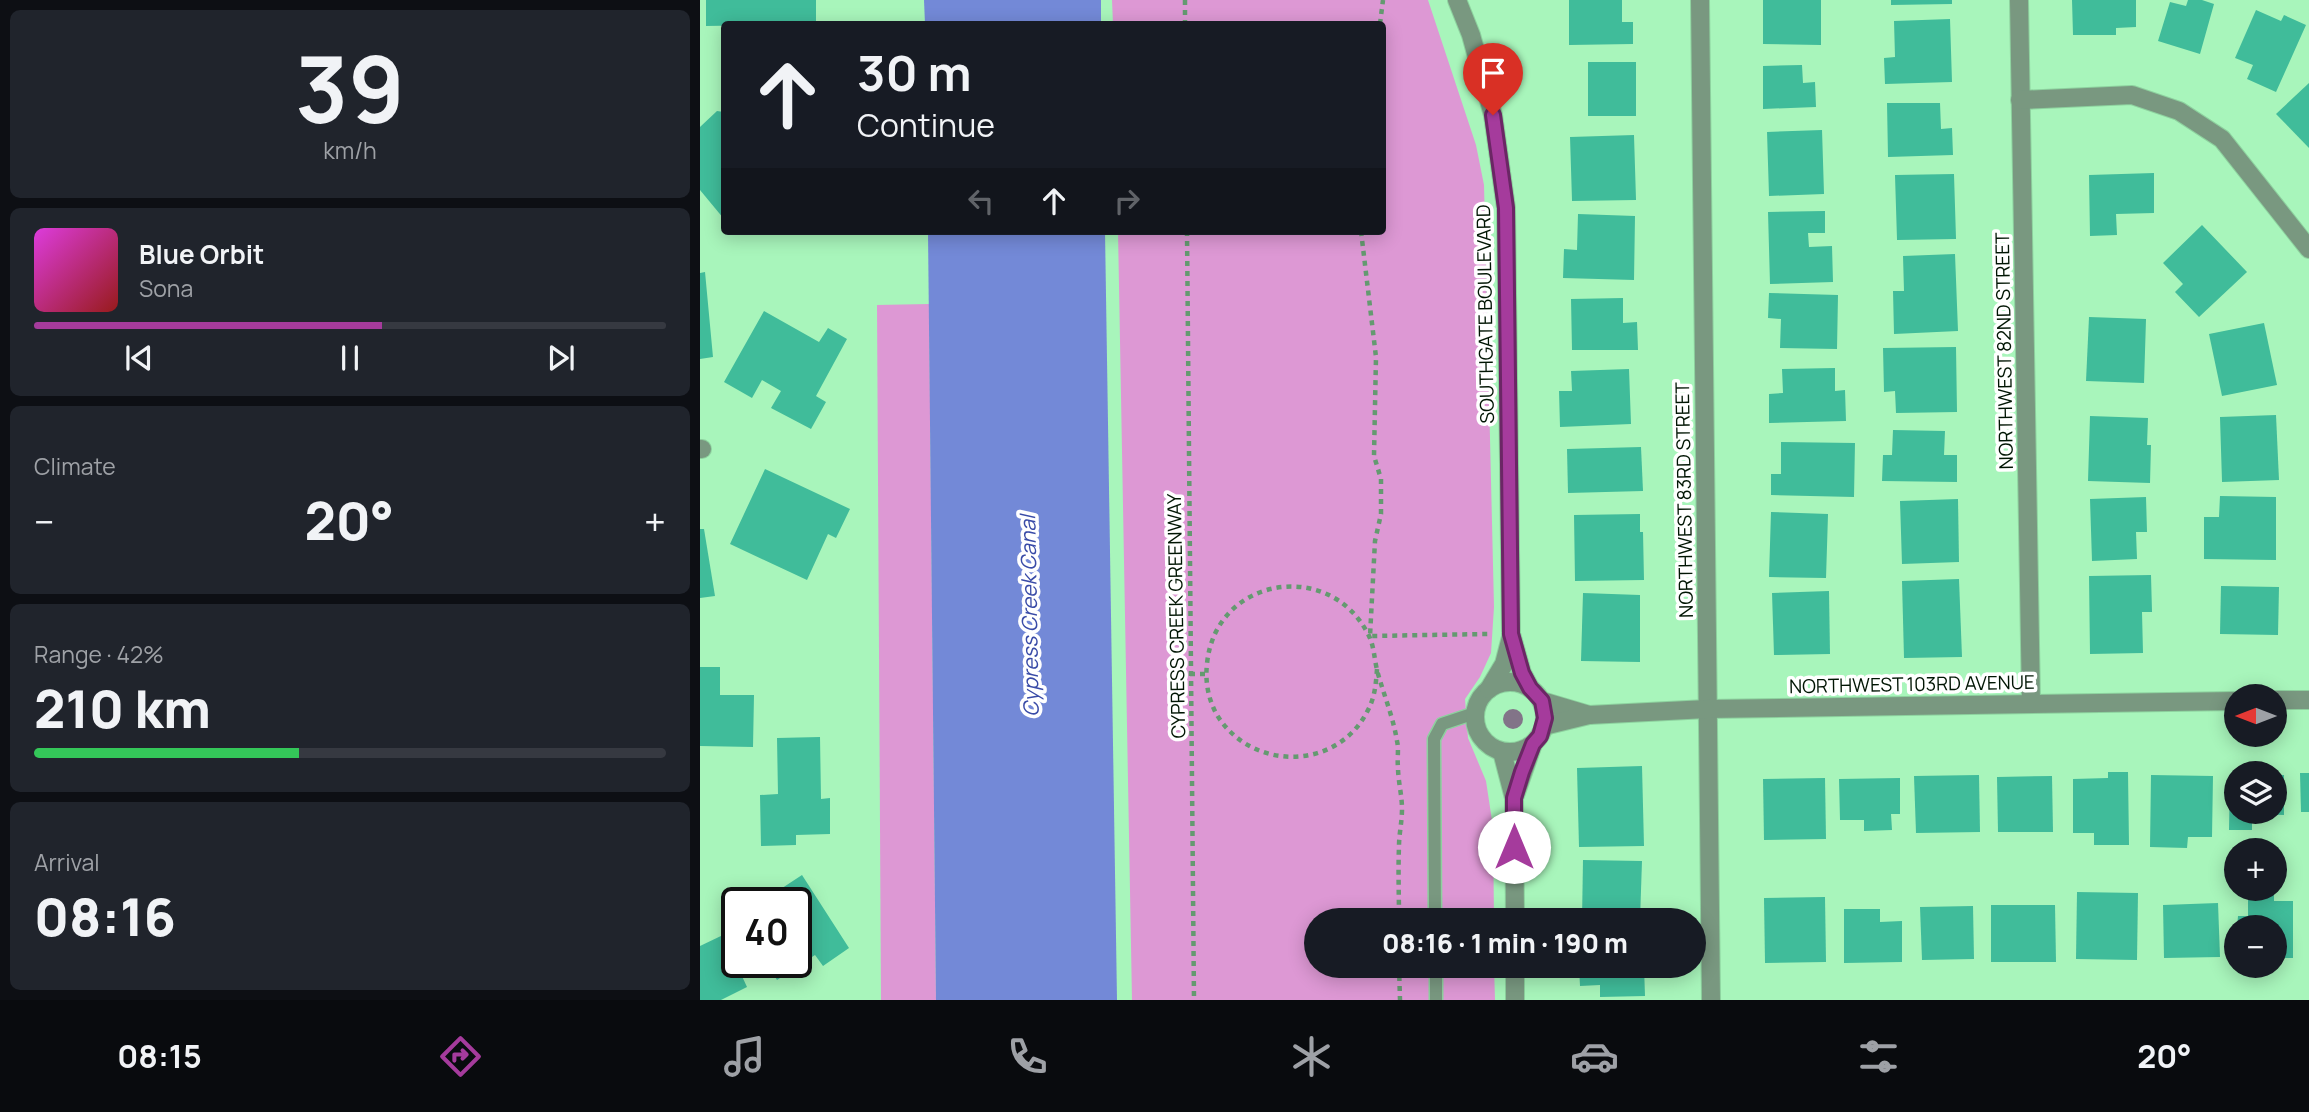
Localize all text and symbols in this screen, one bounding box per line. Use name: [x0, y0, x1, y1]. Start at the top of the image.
text: 39: [295, 26, 405, 150]
text: 30 m: [857, 39, 972, 106]
pin: [1463, 43, 1523, 115]
icon: ahead: [742, 49, 833, 140]
icon: arrive: [1474, 54, 1512, 92]
text: Continue: [857, 103, 995, 147]
text: km/h: [323, 134, 377, 166]
icon: left: [962, 182, 1000, 220]
icon: ahead: [1035, 182, 1073, 220]
icon: right: [1108, 182, 1146, 220]
street label: SOUTHGATE BOULEVARD: [1470, 204, 1500, 424]
street label: NORTHWEST 82ND STREET: [1989, 232, 2019, 470]
text: Blue Orbit: [139, 236, 264, 272]
text: Sona: [139, 272, 193, 304]
icon: previous: [120, 339, 158, 377]
icon: pause: [331, 339, 369, 377]
icon: next: [542, 339, 580, 377]
street label: NORTHWEST 83RD STREET: [1669, 381, 1699, 618]
text: Climate: [34, 450, 116, 482]
text: 20°: [304, 485, 394, 556]
street label: CYPRESS CREEK GREENWAY: [1161, 493, 1191, 739]
text: −: [34, 495, 55, 547]
text: +: [644, 495, 666, 547]
water label: Cypress Creek Canal: [1013, 512, 1045, 717]
text: Range · 42%: [34, 638, 164, 670]
street label: NORTHWEST 103RD AVENUE: [1789, 669, 2035, 699]
text: 210 km: [34, 673, 211, 744]
north arrow: [2224, 684, 2287, 747]
map controls: [2224, 684, 2287, 978]
button: layers: [2224, 761, 2287, 824]
position arrow: [1477, 810, 1551, 884]
button: +: [2224, 838, 2287, 901]
text: Arrival: [34, 846, 100, 878]
text: 08:16: [34, 881, 176, 952]
speed limit sign: 40: [721, 887, 812, 978]
button: −: [2224, 915, 2287, 978]
text: 08:16 · 1 min · 190 m: [1382, 925, 1628, 961]
icon: directions: [436, 1032, 485, 1081]
icon: music: [720, 1032, 769, 1081]
icon: phone: [1003, 1032, 1052, 1081]
icon: climate: [1287, 1032, 1336, 1081]
icon: car: [1570, 1032, 1619, 1081]
icon: filters: [1854, 1032, 1903, 1081]
text: 08:15: [117, 1034, 202, 1078]
text: 20°: [2137, 1034, 2192, 1078]

